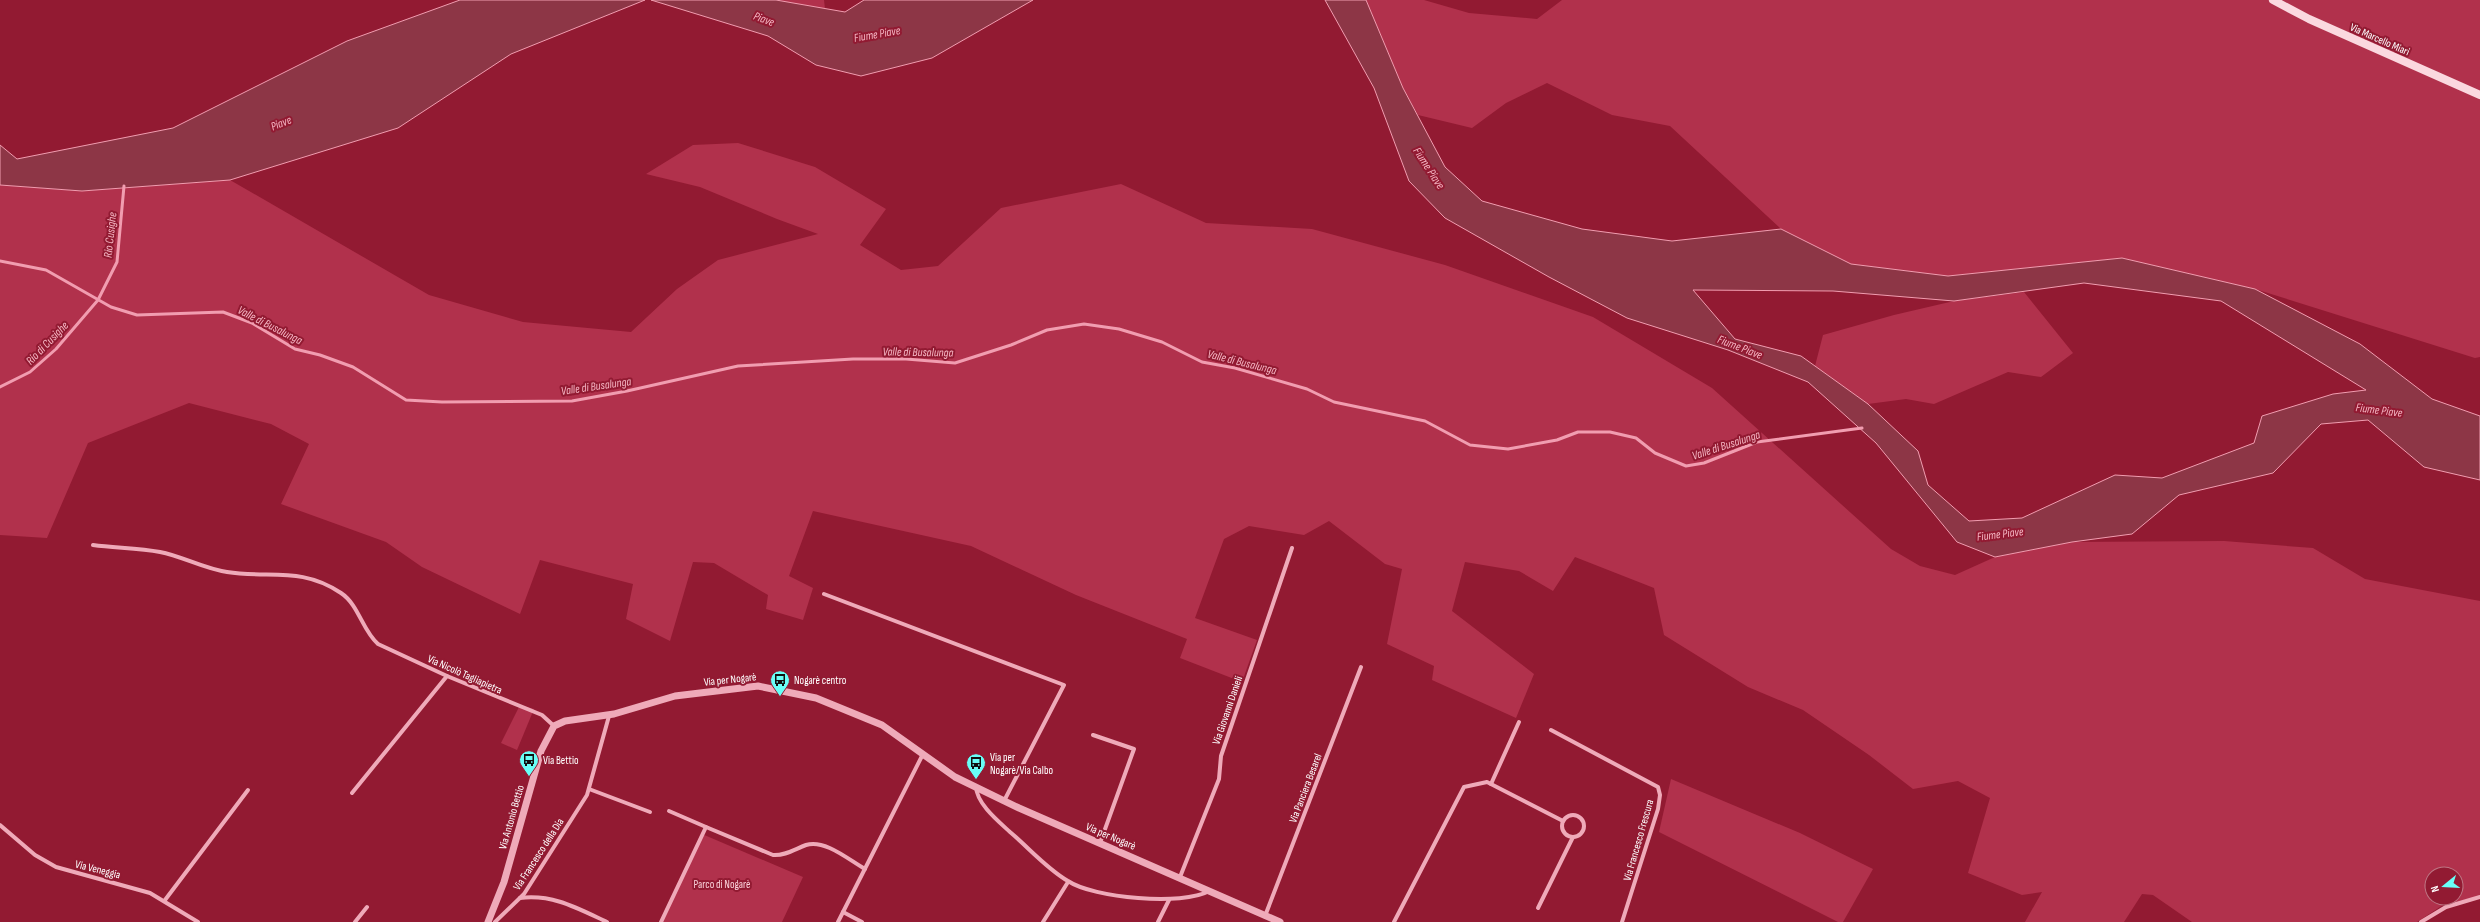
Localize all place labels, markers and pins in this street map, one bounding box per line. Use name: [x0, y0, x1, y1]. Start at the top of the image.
bus stop icon: Nogarè centro: [769, 669, 791, 697]
place label: Nogarè centro: [794, 674, 847, 687]
bus stop icon: Via Bettio: [518, 749, 540, 777]
place label: Via per Nogarè/Via Calbo: [990, 751, 1053, 777]
bus stop icon: Via per Nogarè/Via Calbo: [965, 752, 987, 780]
place label: Via Bettio: [543, 754, 579, 767]

